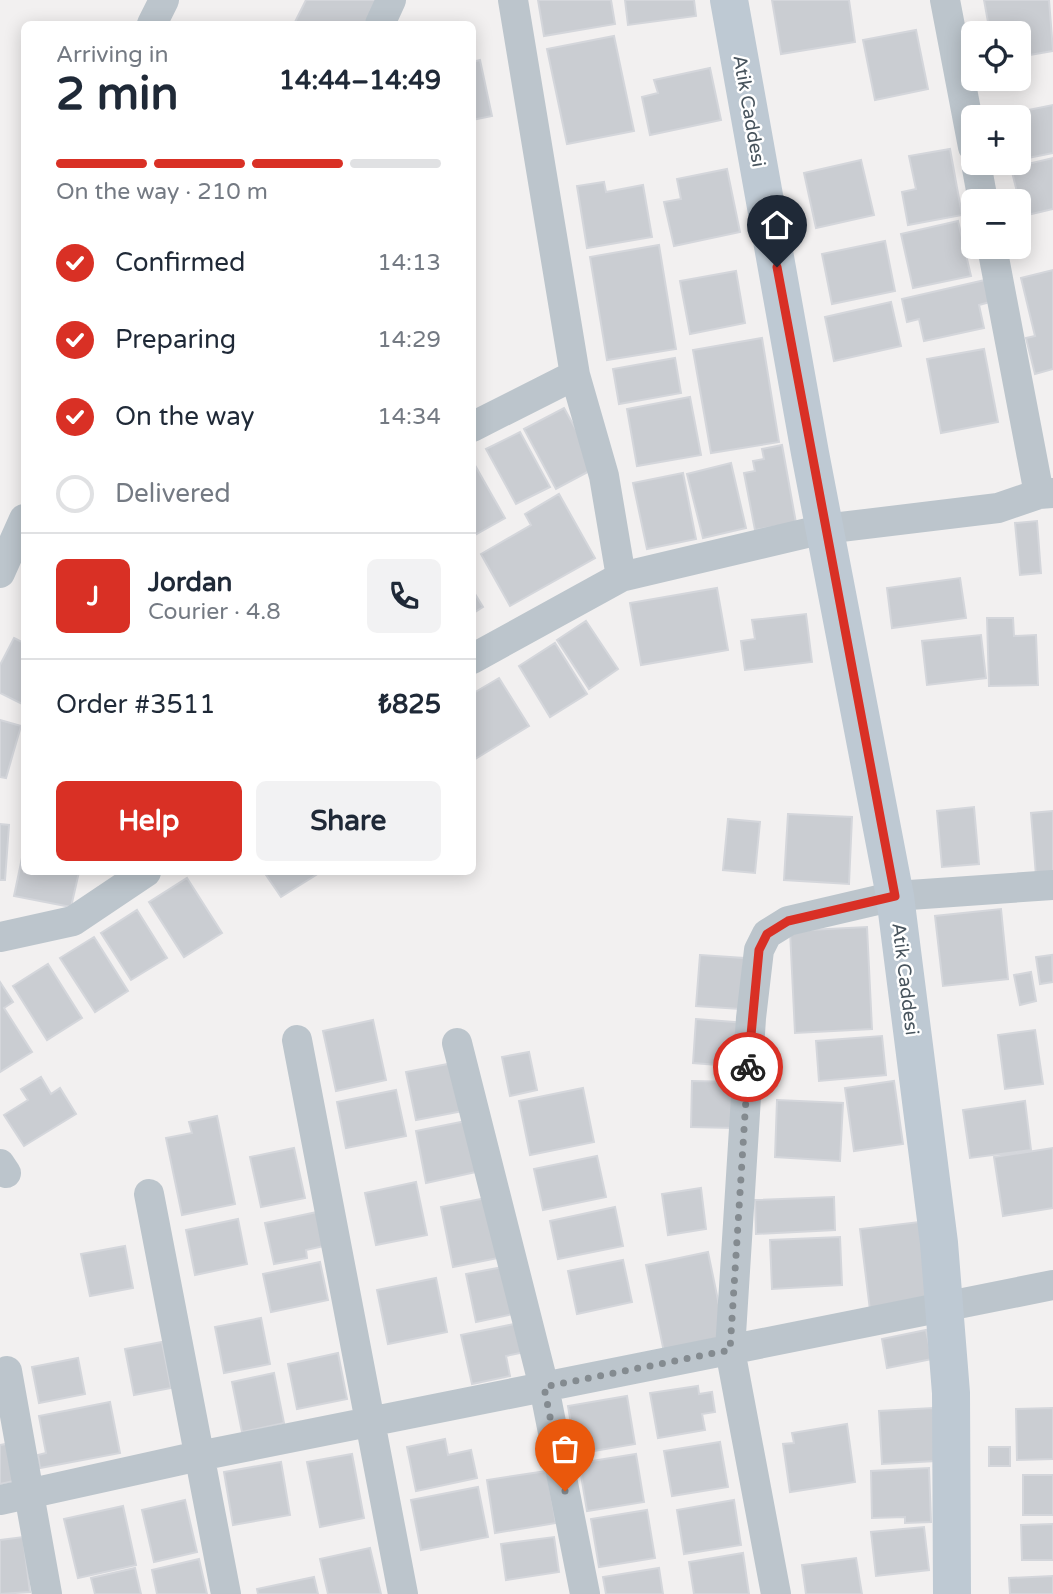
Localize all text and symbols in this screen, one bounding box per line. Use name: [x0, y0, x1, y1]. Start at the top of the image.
map controls: [961, 21, 1031, 259]
button: locate: [961, 21, 1031, 91]
text: Arriving in: [56, 41, 169, 69]
street label: Atik Caddesi: [728, 53, 770, 169]
text: 14:44–14:49: [279, 65, 441, 96]
text: 2 min: [56, 67, 179, 122]
button: +: [961, 105, 1031, 175]
text: On the way · 210 m: [56, 178, 268, 206]
button: −: [961, 189, 1031, 259]
pin: [747, 195, 807, 267]
icon: home: [758, 206, 796, 244]
icon: check: [56, 244, 94, 282]
text: Confirmed: [115, 247, 245, 278]
text: 14:13: [377, 249, 441, 277]
icon: check: [56, 321, 94, 359]
text: Preparing: [115, 324, 236, 355]
text: 14:29: [377, 326, 441, 354]
icon: check: [56, 398, 94, 436]
text: On the way: [115, 401, 255, 432]
text: 14:34: [377, 403, 441, 431]
text: Delivered: [115, 478, 231, 509]
button: phone: [367, 559, 441, 633]
text: Jordan: [148, 567, 232, 598]
text: J: [87, 581, 99, 612]
text: Courier · 4.8: [148, 598, 281, 626]
text: Order #3511: [56, 689, 216, 720]
text: ₺825: [378, 689, 441, 720]
button: Help: [56, 781, 242, 861]
button: Share: [256, 781, 441, 861]
street label: Atik Caddesi: [887, 921, 923, 1037]
courier: [713, 1032, 783, 1102]
icon: bike: [729, 1048, 767, 1086]
pin: [535, 1419, 595, 1491]
icon: bag: [546, 1430, 584, 1468]

